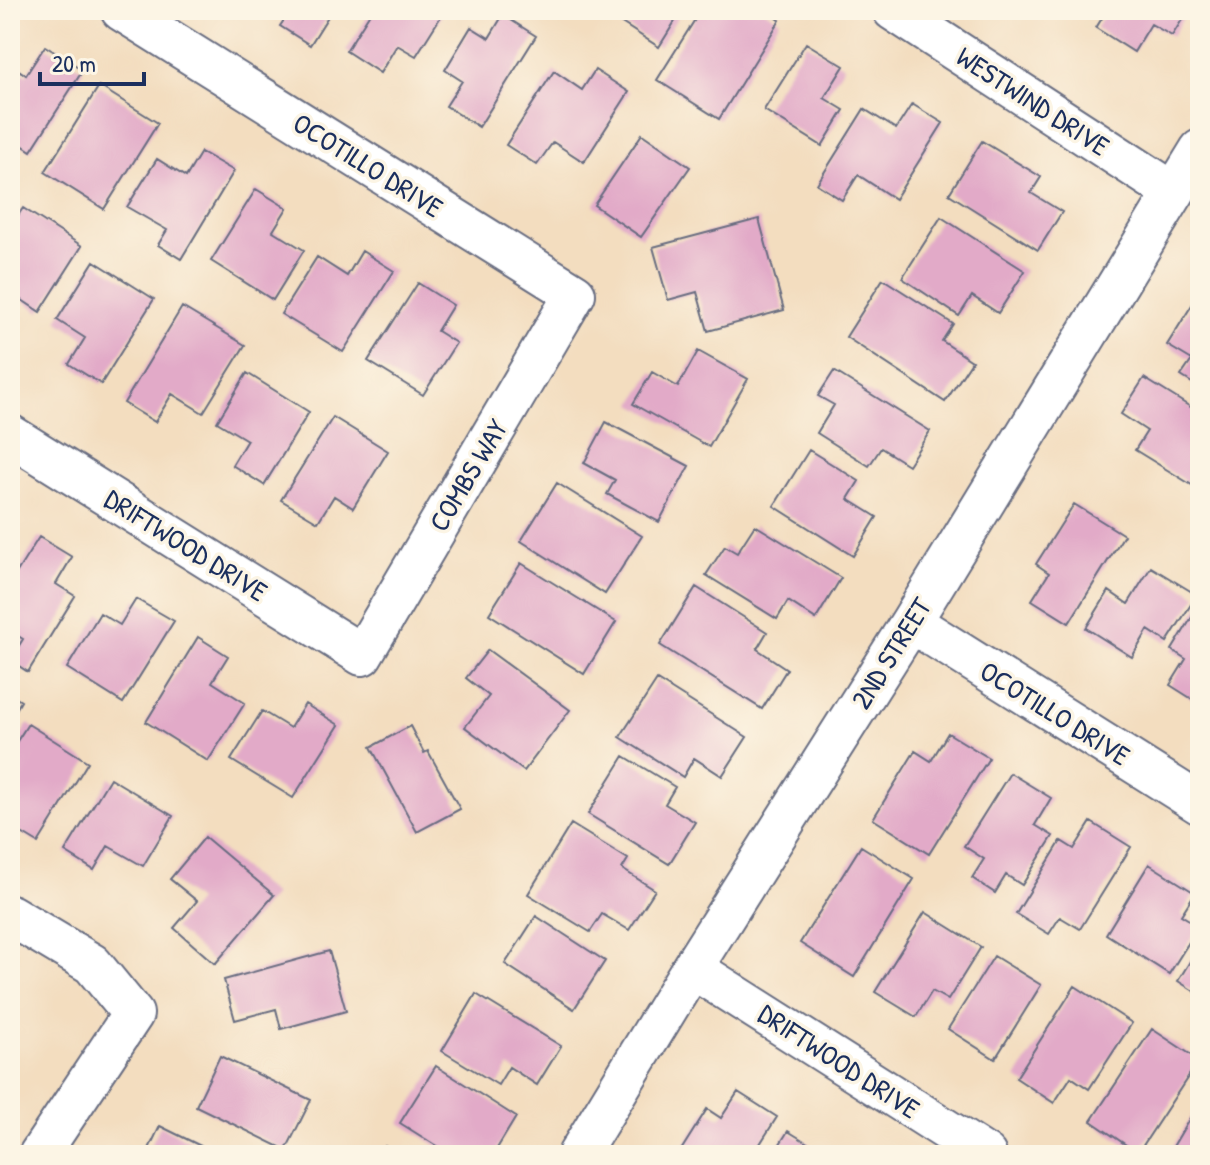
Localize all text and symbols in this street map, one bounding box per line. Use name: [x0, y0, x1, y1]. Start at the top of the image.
scale bar: [40, 36, 144, 86]
street label: WESTWIND DRIVE: [949, 37, 1117, 165]
text: 20 m: [52, 47, 96, 79]
street label: OCOTILLO DRIVE: [286, 104, 450, 226]
street label: COMBS WAY: [420, 411, 517, 538]
street label: DRIFTWOOD DRIVE: [97, 480, 275, 610]
street label: 2ND STREET: [842, 589, 941, 716]
street label: OCOTILLO DRIVE: [973, 652, 1137, 774]
street label: DRIFTWOOD DRIVE: [751, 995, 927, 1127]

